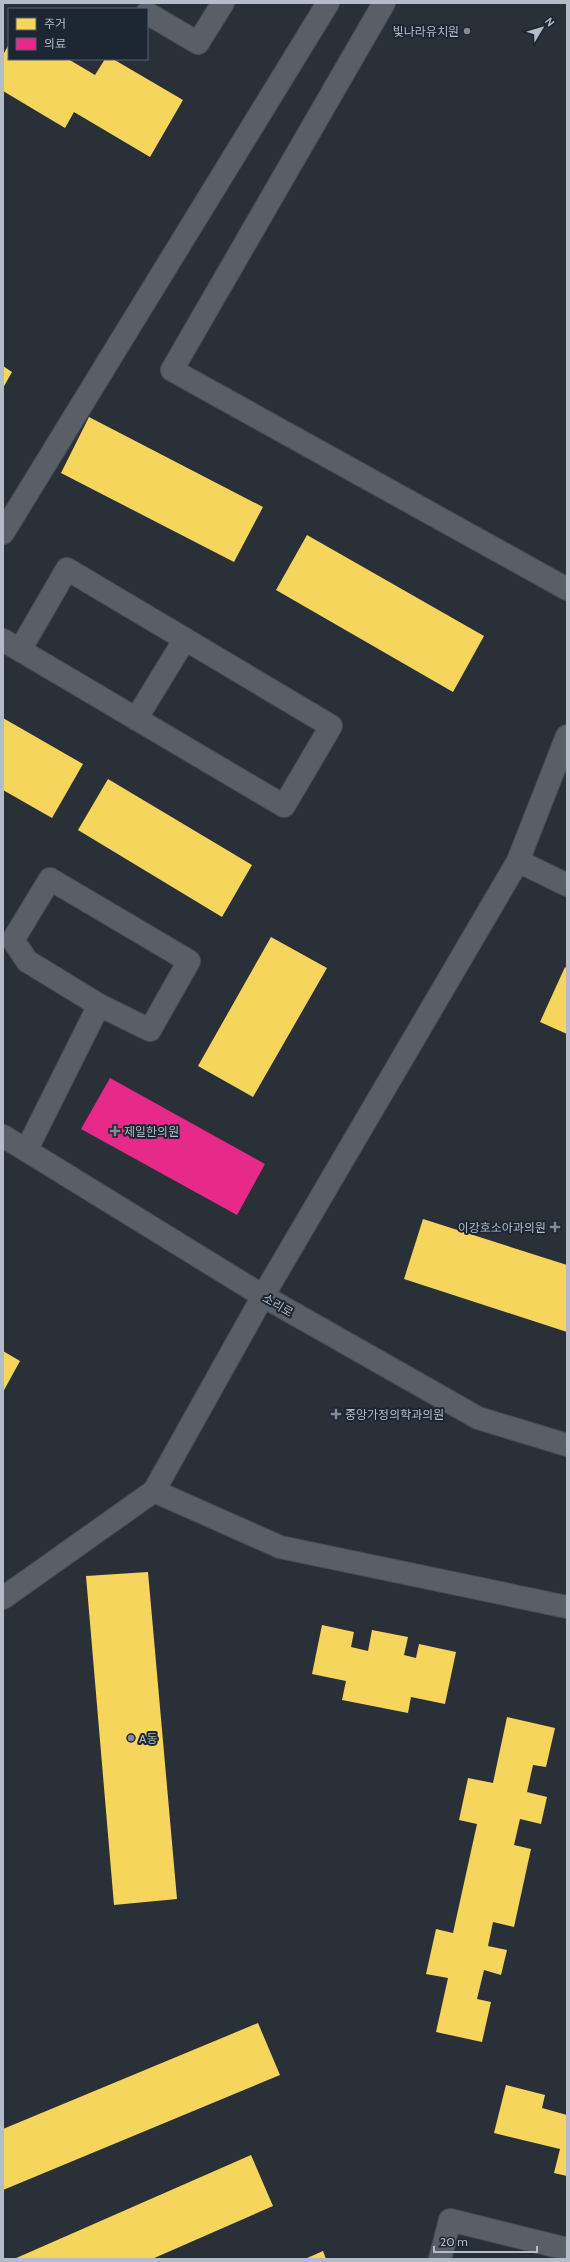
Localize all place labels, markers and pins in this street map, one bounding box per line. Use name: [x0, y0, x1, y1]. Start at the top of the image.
place label: 빛나라유치원: [393, 24, 459, 39]
marker: 빛나라유치원: [462, 26, 472, 36]
place label: 제일한의원: [124, 1124, 179, 1139]
marker: 제일한의원: [109, 1125, 121, 1137]
place label: 이강호소아과의원: [458, 1220, 546, 1235]
marker: 이강호소아과의원: [549, 1221, 561, 1233]
place label: 중앙가정의학과의원: [345, 1407, 444, 1422]
marker: 중앙가정의학과의원: [330, 1408, 342, 1420]
place label: A동: [139, 1731, 157, 1746]
marker: A동: [126, 1733, 136, 1743]

